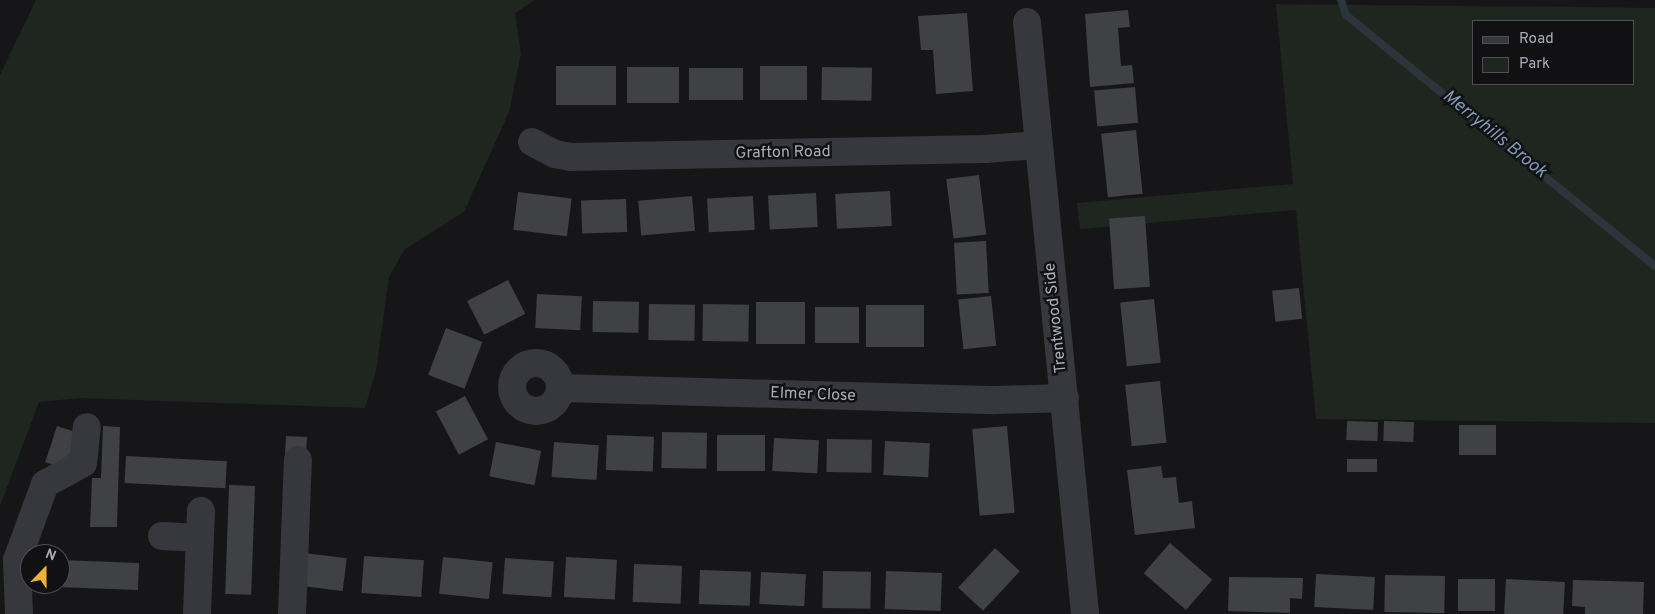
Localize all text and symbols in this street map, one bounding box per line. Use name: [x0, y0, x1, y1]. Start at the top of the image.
legend: [1472, 20, 1635, 85]
text: Road: [1519, 30, 1554, 49]
text: Park: [1519, 55, 1550, 74]
water label: Merryhills Brook: [1438, 86, 1550, 184]
street label: Grafton Road: [735, 143, 831, 163]
street label: Trentwood Side: [1041, 262, 1071, 374]
street label: Elmer Close: [770, 384, 856, 406]
north arrow: [20, 544, 70, 594]
text: N: [43, 546, 58, 565]

